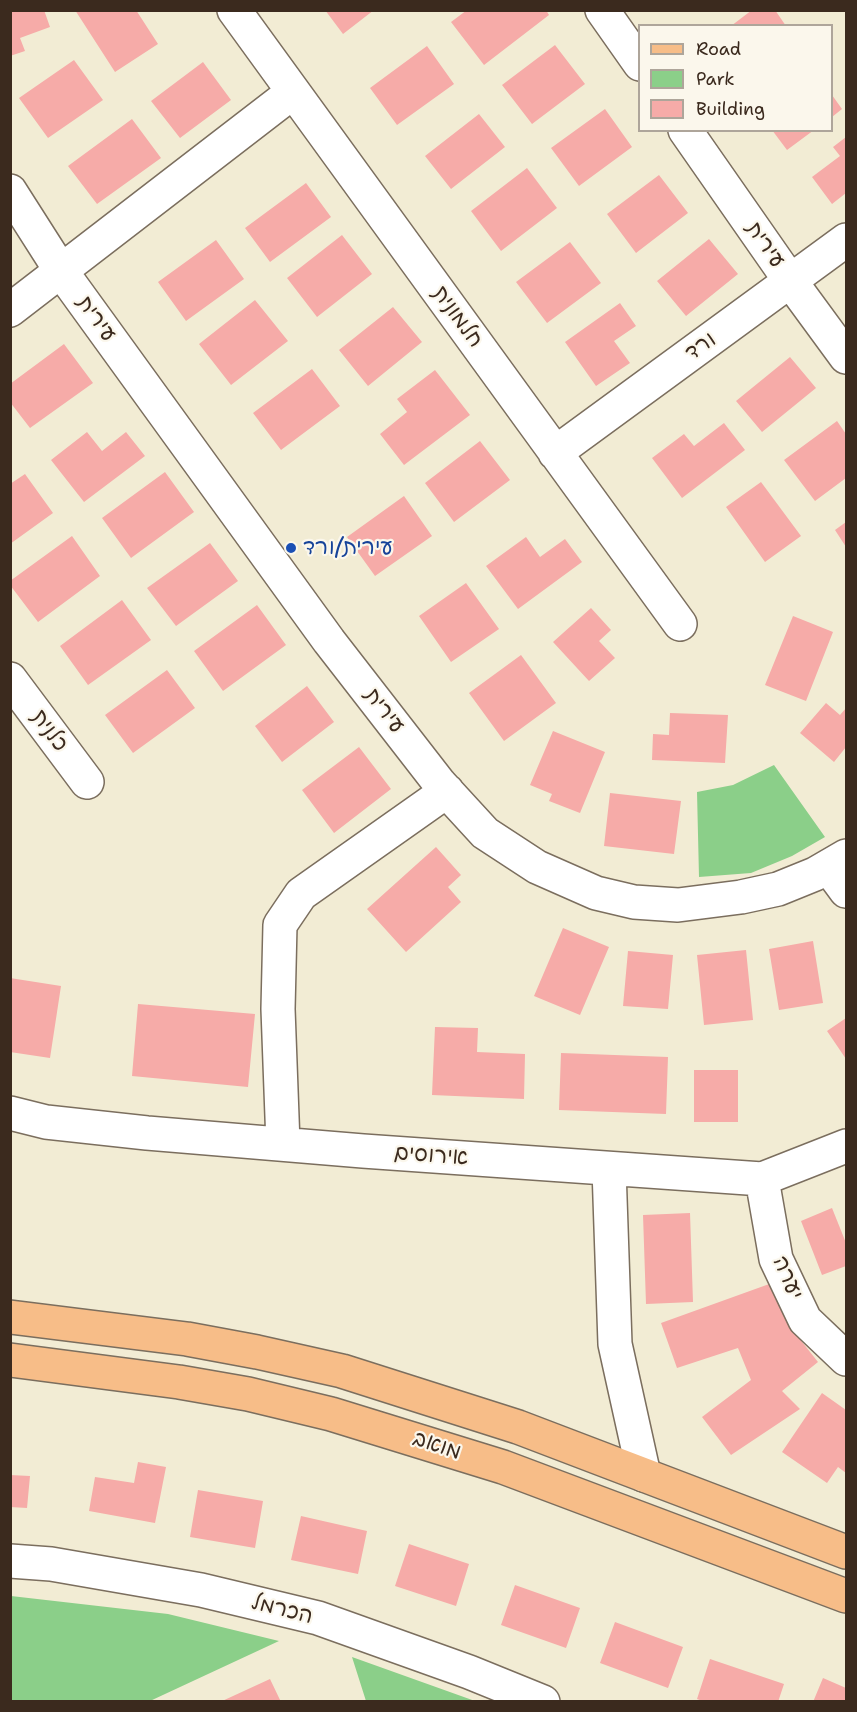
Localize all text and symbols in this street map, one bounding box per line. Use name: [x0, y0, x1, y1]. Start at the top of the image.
legend: [638, 24, 833, 132]
text: Road: [696, 37, 741, 61]
text: Park: [696, 67, 735, 91]
text: Building: [696, 97, 765, 121]
street label: עירית: [740, 217, 790, 273]
street label: חלמונית: [426, 281, 488, 353]
street label: עירית: [71, 291, 121, 347]
street label: ורד: [680, 327, 722, 367]
place label: עירית/ורד: [303, 535, 393, 561]
marker: עירית/ורד: [284, 541, 298, 555]
street label: עירית: [358, 683, 410, 739]
street label: כלנית: [25, 705, 73, 757]
street label: אירוסים: [393, 1140, 469, 1172]
street label: יערה: [766, 1252, 808, 1304]
street label: מואב: [409, 1426, 465, 1466]
street label: הכרמל: [249, 1590, 315, 1630]

